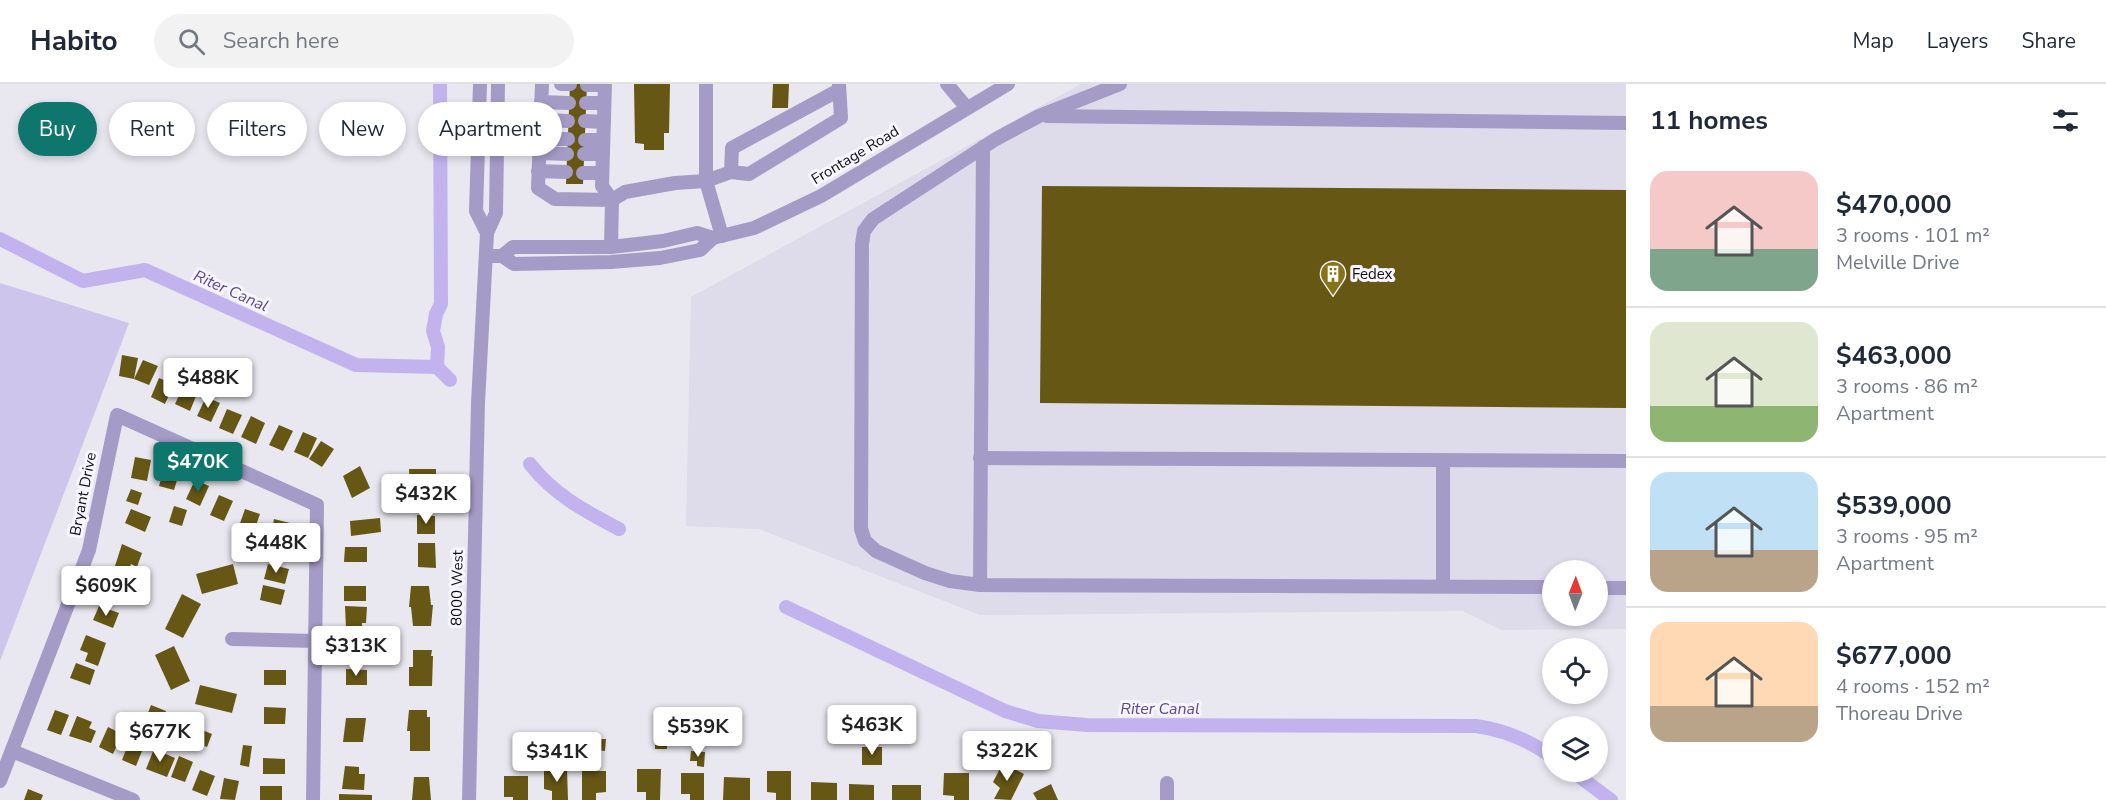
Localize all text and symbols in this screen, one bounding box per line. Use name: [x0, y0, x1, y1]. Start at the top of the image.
search box: [154, 14, 574, 68]
text: Habito: [30, 22, 118, 60]
icon: search: [175, 25, 208, 58]
text: Search here: [223, 26, 339, 56]
text: Map: [1852, 27, 1894, 55]
text: Layers: [1927, 27, 1988, 55]
text: Share: [2021, 27, 2076, 55]
chip: Buy: [18, 102, 97, 156]
chip: Rent: [109, 102, 195, 156]
chip: Filters: [207, 102, 307, 156]
chip: New: [319, 102, 406, 156]
chip: Apartment: [418, 102, 562, 156]
text: 11 homes: [1650, 103, 1768, 138]
icon: filters: [2049, 104, 2082, 137]
street label: Frontage Road: [807, 121, 903, 189]
text: $470,000: [1836, 187, 1952, 222]
icon: home: [1698, 195, 1770, 267]
text: 3 rooms · 101 m²: [1836, 222, 1990, 249]
text: Melville Drive: [1836, 249, 1959, 276]
building icon: Fedex: [1318, 259, 1348, 297]
place label: Fedex: [1352, 264, 1393, 284]
water label: Riter Canal: [190, 265, 272, 317]
text: $463,000: [1836, 338, 1952, 373]
icon: home: [1698, 346, 1770, 418]
pin: $488K: [166, 358, 250, 409]
text: $488K: [177, 364, 239, 391]
text: 3 rooms · 86 m²: [1836, 373, 1978, 400]
text: Apartment: [1836, 400, 1934, 427]
pin: $470K: [156, 442, 240, 493]
text: $470K: [167, 448, 229, 475]
street label: Bryant Drive: [65, 451, 101, 537]
pin: $432K: [384, 474, 468, 525]
text: $432K: [395, 480, 457, 507]
text: $539,000: [1836, 488, 1952, 523]
icon: home: [1698, 496, 1770, 568]
pin: $448K: [234, 523, 318, 574]
text: 3 rooms · 95 m²: [1836, 523, 1978, 550]
text: $448K: [245, 529, 307, 556]
street label: 8000 West: [446, 549, 468, 626]
text: Apartment: [1836, 550, 1934, 577]
north arrow: [1542, 560, 1608, 626]
map controls: [1542, 560, 1608, 782]
pin: $609K: [64, 566, 148, 617]
text: $609K: [75, 572, 137, 599]
pin: $313K: [314, 626, 398, 677]
text: $313K: [325, 632, 387, 659]
button: locate: [1542, 638, 1608, 704]
text: $677,000: [1836, 638, 1952, 673]
icon: home: [1698, 646, 1770, 718]
text: 4 rooms · 152 m²: [1836, 673, 1990, 700]
water label: Riter Canal: [1120, 698, 1200, 720]
text: Thoreau Drive: [1836, 700, 1963, 727]
pin: $463K: [830, 705, 914, 756]
pin: $539K: [656, 707, 740, 758]
text: $463K: [841, 711, 903, 738]
pin: $677K: [118, 712, 202, 763]
text: $539K: [667, 713, 729, 740]
button: layers: [1542, 716, 1608, 782]
text: $677K: [129, 718, 191, 745]
pin: $322K: [965, 731, 1049, 782]
pin: $341K: [515, 732, 599, 783]
text: $322K: [976, 737, 1038, 764]
text: $341K: [526, 738, 588, 765]

